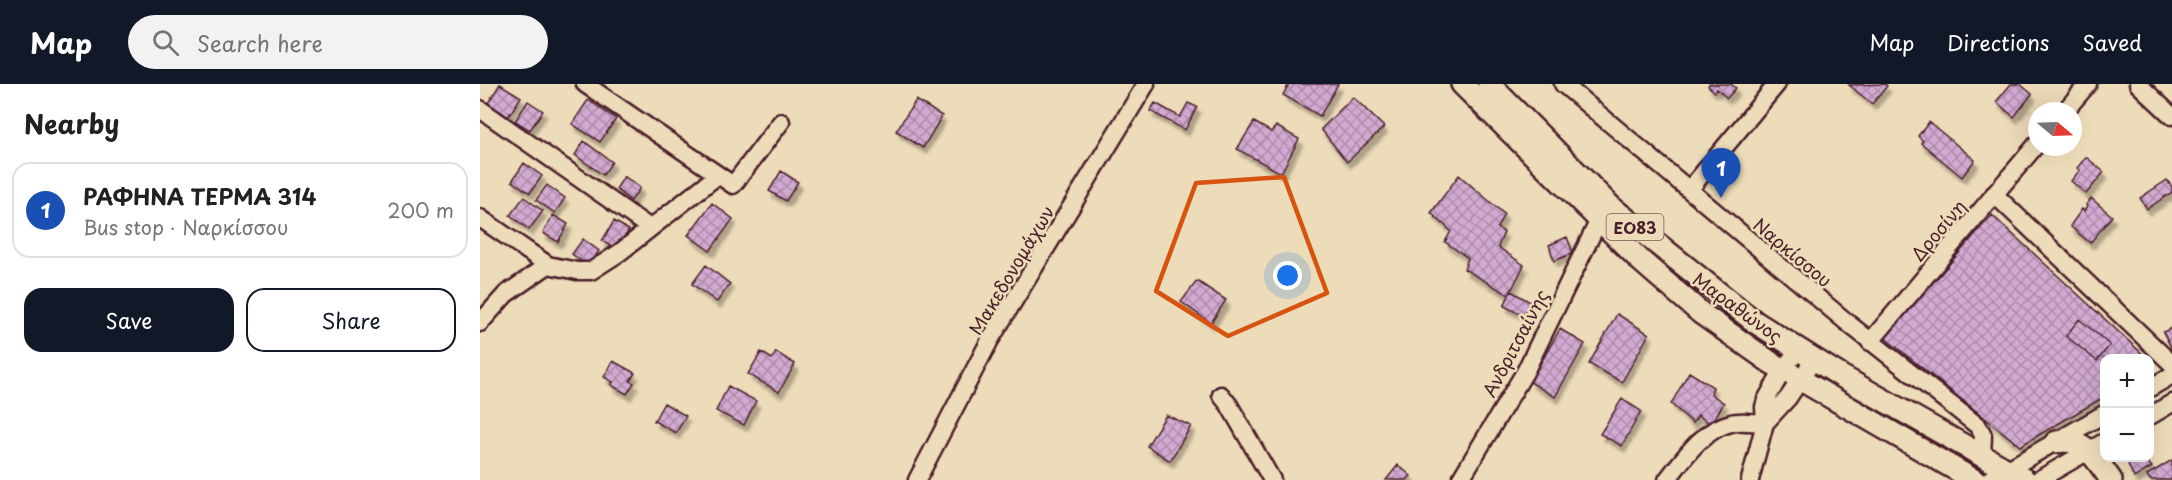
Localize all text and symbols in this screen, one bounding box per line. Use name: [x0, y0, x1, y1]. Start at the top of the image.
search box: [128, 15, 548, 69]
text: Map: [30, 21, 92, 64]
icon: search: [149, 26, 182, 59]
text: Search here: [197, 26, 323, 59]
text: Map: [1869, 26, 1914, 58]
text: Directions: [1947, 26, 2049, 58]
text: Saved: [2082, 26, 2142, 58]
north arrow: [2028, 102, 2082, 156]
text: Nearby: [24, 104, 119, 143]
pin: 1: [1702, 148, 1740, 198]
text: ΡΑΦΗΝΑ ΤΕΡΜΑ 314: [83, 179, 316, 212]
street label: Δροσίνη: [1904, 193, 1972, 267]
text: 1: [41, 195, 50, 225]
text: 200 m: [387, 195, 454, 225]
street label: Μακεδονομάχων: [962, 200, 1060, 340]
street label: Ναρκίσσου: [1748, 211, 1838, 293]
text: Bus stop · Ναρκίσσου: [83, 212, 288, 242]
road number: ΕΟ83: [1606, 214, 1664, 240]
your location: [1273, 261, 1302, 290]
street label: Μαραθώνος: [1688, 265, 1788, 349]
street label: Ανδριτσαίνης: [1475, 284, 1555, 402]
button: Save: [24, 288, 234, 352]
button: Share: [246, 288, 456, 352]
map controls: [2100, 354, 2154, 462]
button: +: [2100, 354, 2154, 408]
button: −: [2100, 408, 2154, 462]

